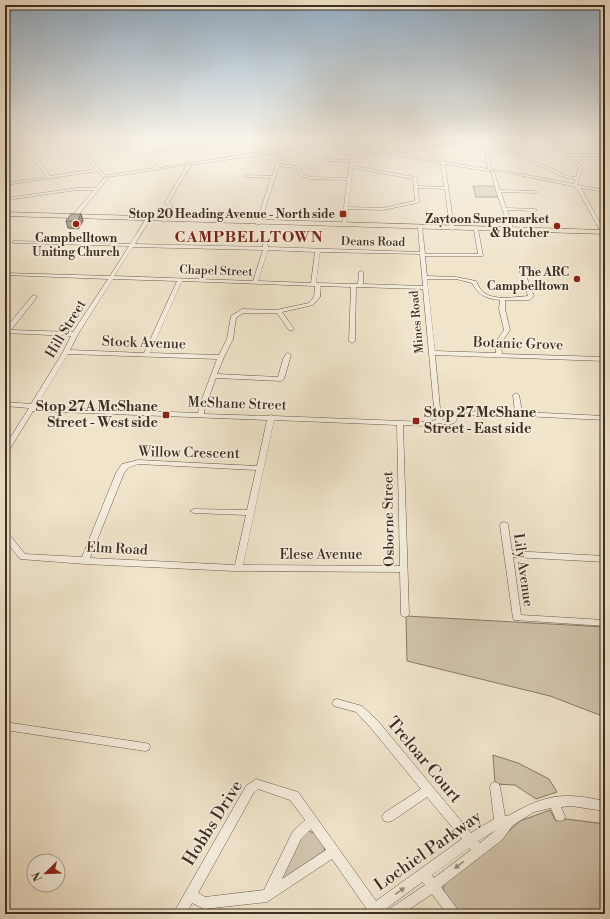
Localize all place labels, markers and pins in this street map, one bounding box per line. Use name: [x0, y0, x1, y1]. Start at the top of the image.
place label: Stop 20 Heading Avenue - North side: [129, 207, 336, 222]
marker: Stop 20 Heading Avenue - North side: [338, 209, 348, 219]
place label: Zaytoon Supermarket & Butcher: [426, 212, 550, 241]
marker: Campbelltown Uniting Church: [71, 219, 81, 229]
marker: Zaytoon Supermarket & Butcher: [552, 221, 562, 231]
place label: Campbelltown Uniting Church: [32, 231, 120, 260]
place label: The ARC Campbelltown: [487, 265, 570, 294]
marker: The ARC Campbelltown: [572, 274, 582, 284]
place label: Stop 27A McShane Street - West side: [36, 398, 158, 432]
place label: Stop 27 McShane Street - East side: [424, 404, 537, 438]
marker: Stop 27A McShane Street - West side: [161, 410, 171, 420]
marker: Stop 27 McShane Street - East side: [411, 416, 421, 426]

